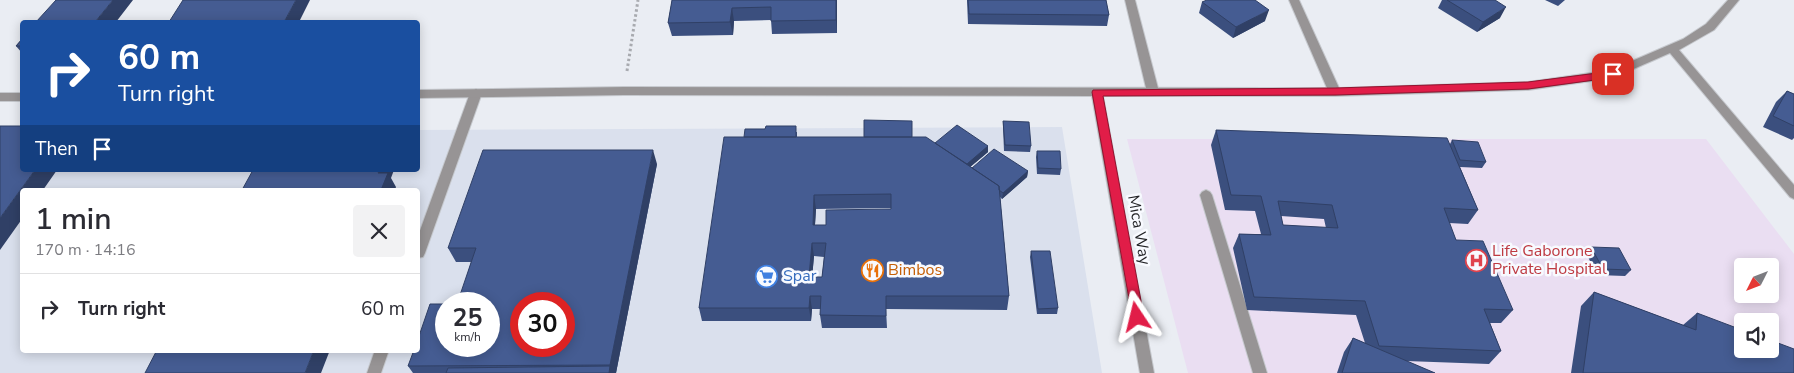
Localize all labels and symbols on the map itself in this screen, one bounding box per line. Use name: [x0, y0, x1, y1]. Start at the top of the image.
pin: [1592, 53, 1634, 95]
street label: Mica Way: [1122, 193, 1156, 267]
place label: Life Gaborone Private Hospital: [1492, 240, 1607, 280]
hospital icon: Life Gaborone Private Hospital: [1464, 248, 1488, 272]
restaurant icon: Bimbos: [860, 258, 884, 282]
north arrow: [1734, 258, 1779, 302]
place label: Bimbos: [888, 259, 942, 281]
supermarket icon: Spar: [755, 264, 779, 288]
place label: Spar: [783, 265, 817, 287]
position arrow: [1110, 290, 1162, 342]
speed limit sign: 30: [510, 292, 575, 357]

